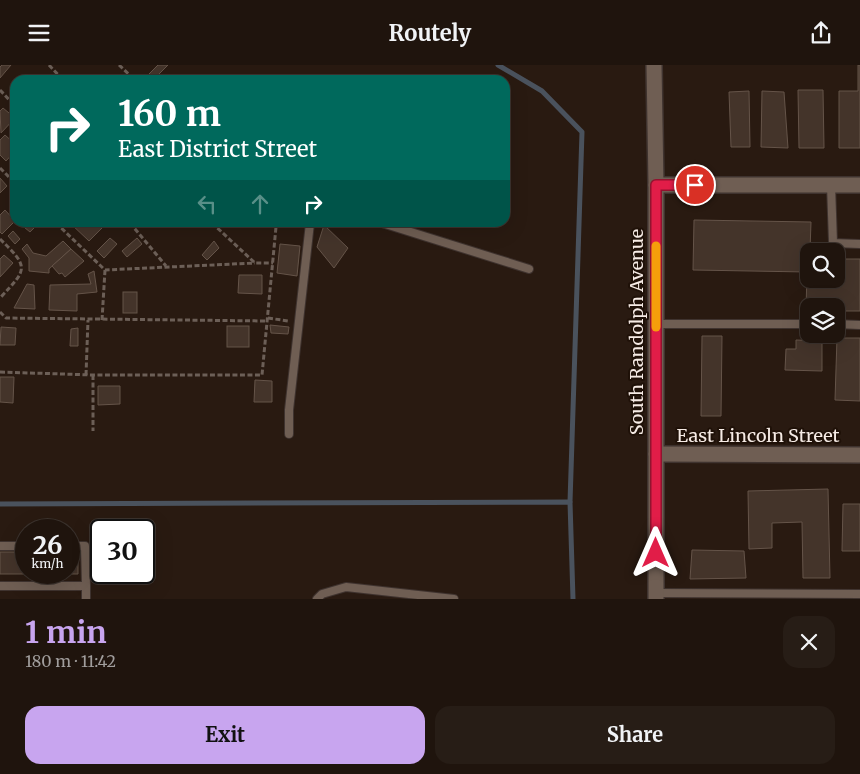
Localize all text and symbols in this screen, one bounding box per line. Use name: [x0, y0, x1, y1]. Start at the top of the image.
icon: menu: [25, 19, 53, 47]
text: Routely: [389, 19, 471, 47]
icon: share: [807, 19, 835, 47]
text: 160 m: [118, 92, 221, 136]
icon: right: [35, 95, 100, 160]
text: East District Street: [118, 135, 317, 163]
pin: [674, 164, 716, 206]
icon: arrive: [681, 171, 709, 199]
icon: left: [193, 190, 221, 218]
icon: ahead: [246, 190, 274, 218]
icon: right: [299, 190, 327, 218]
street label: South Randolph Avenue: [625, 229, 648, 435]
map controls: [800, 243, 845, 343]
button: search: [800, 243, 845, 288]
button: layers: [800, 298, 845, 343]
street label: East Lincoln Street: [676, 424, 840, 447]
speed limit sign: 30: [90, 519, 155, 584]
position arrow: [629, 526, 681, 578]
text: 26: [33, 529, 62, 561]
text: km/h: [32, 556, 63, 571]
text: 1 min: [25, 613, 107, 651]
button: close: [783, 616, 835, 668]
text: 180 m · 11:42: [25, 651, 116, 671]
button: Exit: [25, 706, 425, 764]
button: Share: [435, 706, 835, 764]

